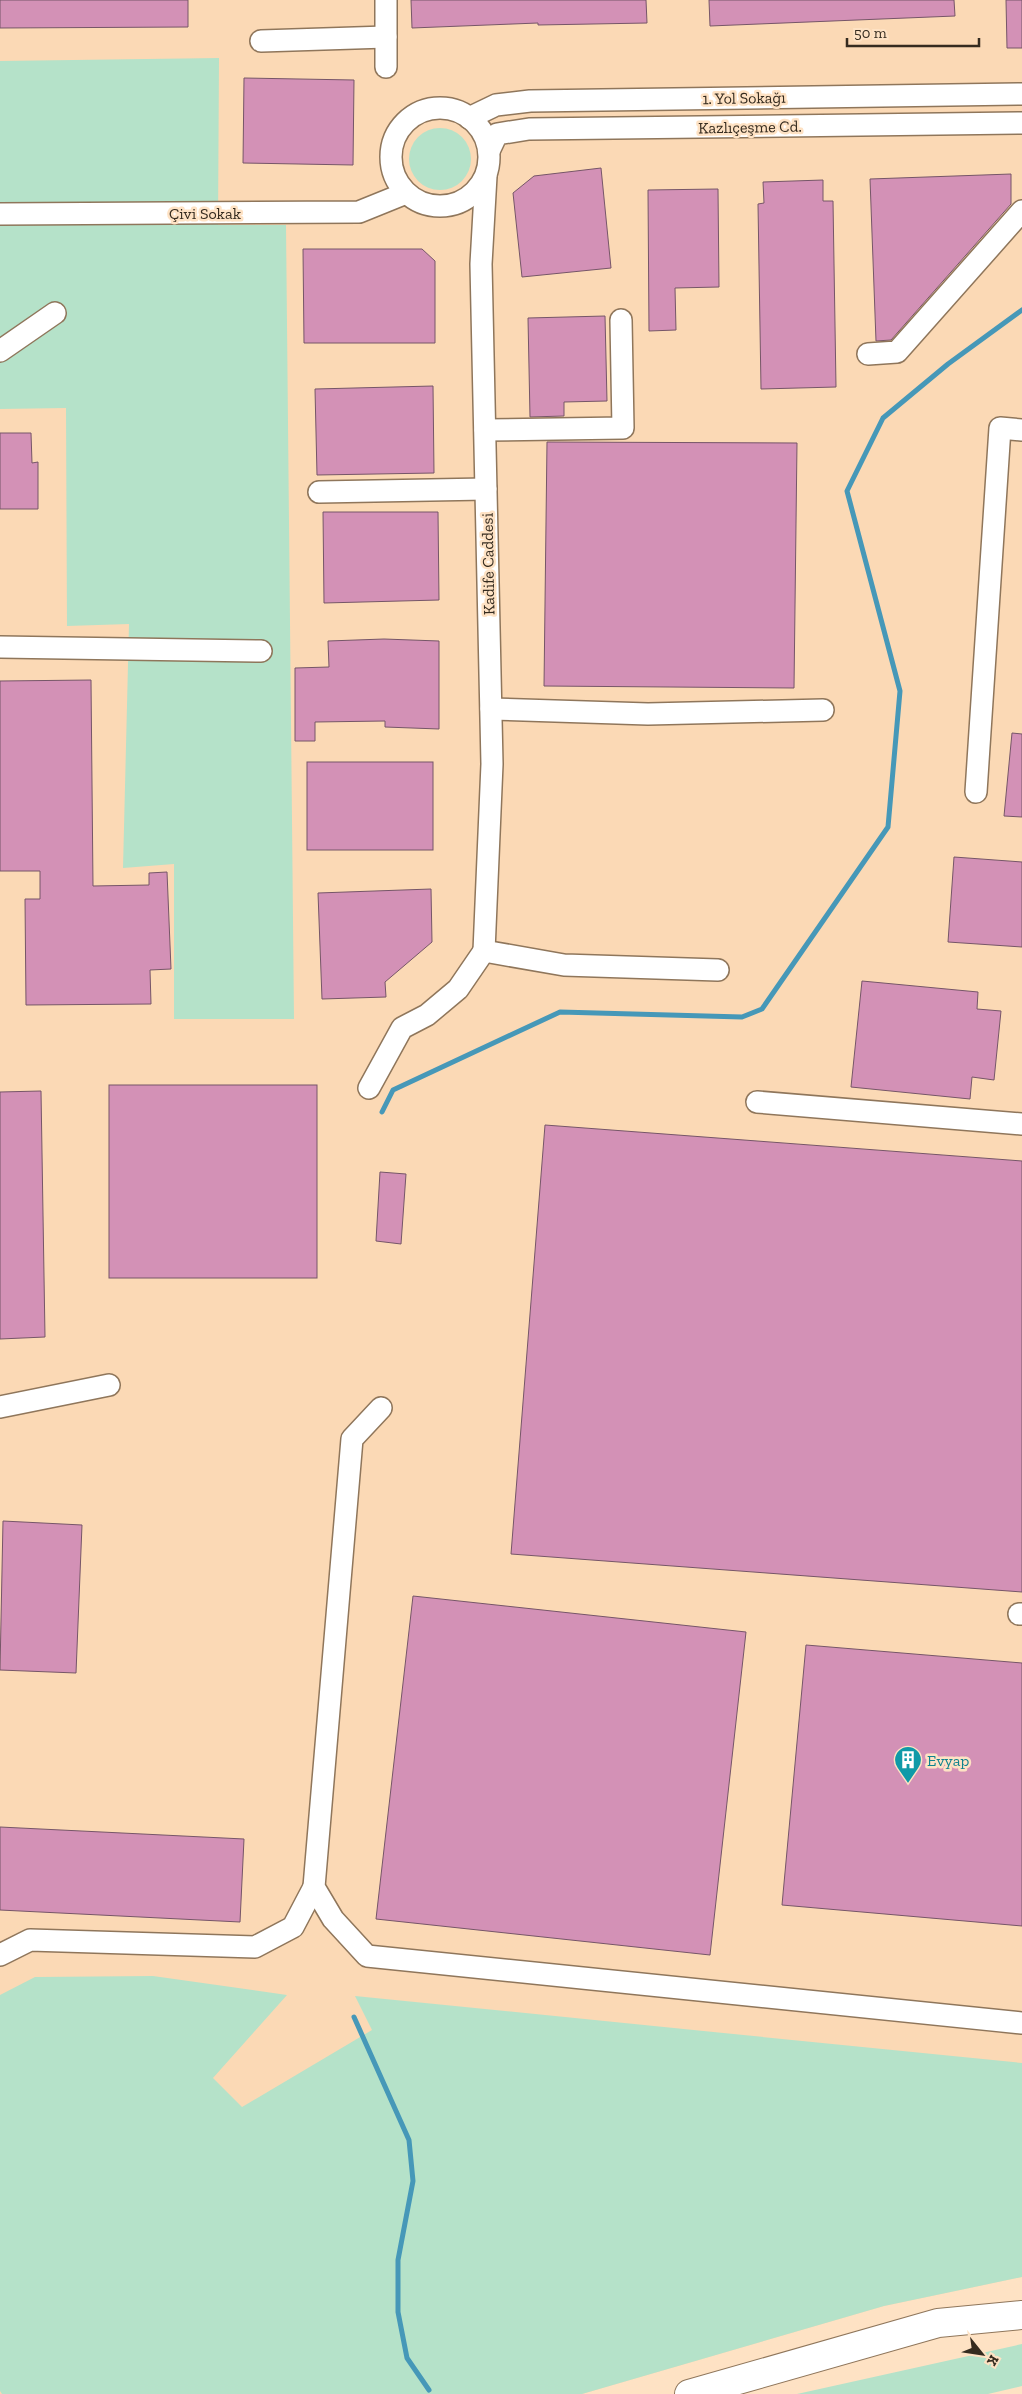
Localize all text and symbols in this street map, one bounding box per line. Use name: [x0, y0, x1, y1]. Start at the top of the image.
scale bar: [847, 15, 980, 47]
text: 50 m: [854, 24, 887, 42]
street label: 1. Yol Sokağı: [702, 88, 786, 108]
street label: Kazlıçeşme Cd.: [698, 117, 802, 137]
street label: Çivi Sokak: [169, 204, 242, 223]
street label: Kadife Caddesi: [478, 512, 498, 615]
building icon: Evyap: [893, 1745, 923, 1784]
place label: Evyap: [927, 1751, 969, 1770]
north arrow: [957, 2329, 1007, 2379]
text: K: [983, 2352, 1003, 2369]

